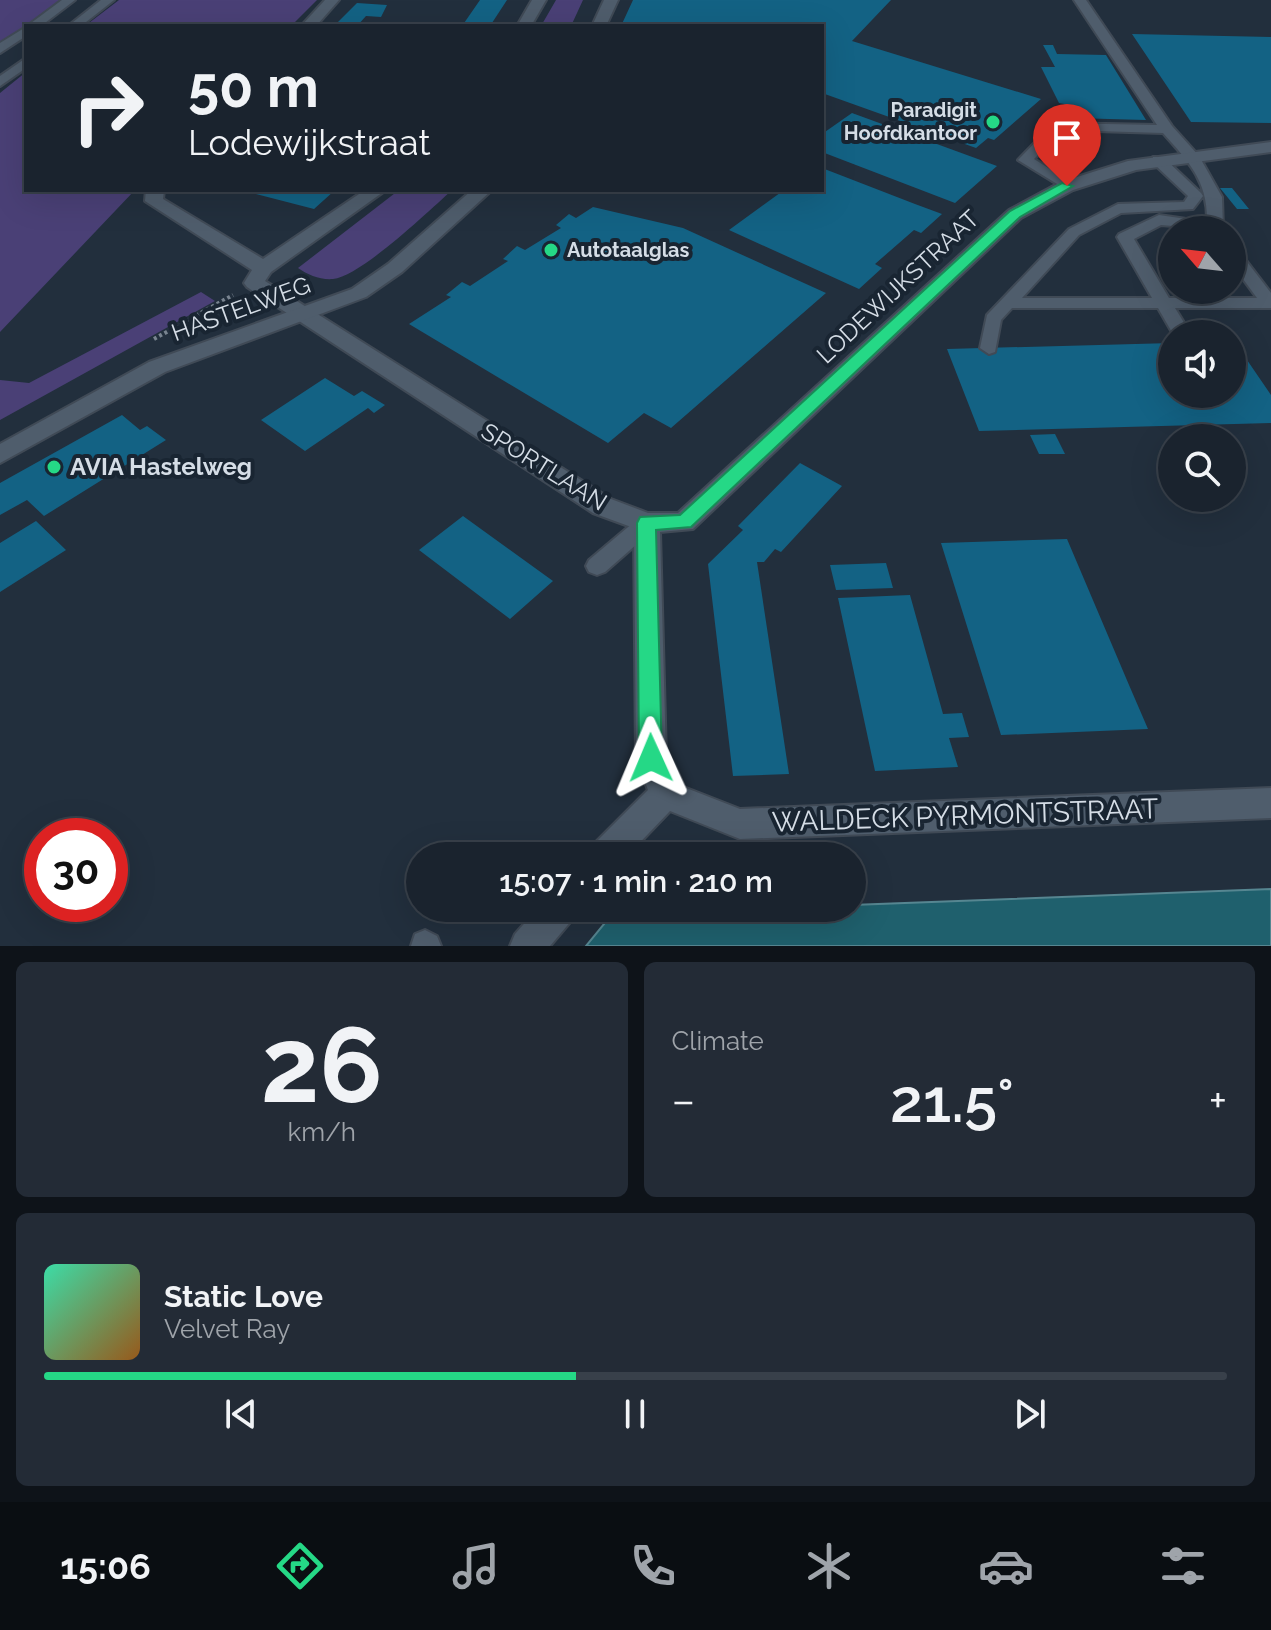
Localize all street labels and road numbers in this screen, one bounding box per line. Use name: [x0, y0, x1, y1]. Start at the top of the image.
street label: LODEWIJKSTRAAT: [810, 204, 985, 369]
street label: HASTELWEG: [167, 270, 314, 347]
street label: SPORTLAAN: [476, 416, 612, 517]
street label: WALDECK PYRMONTSTRAAT: [771, 792, 1159, 839]

